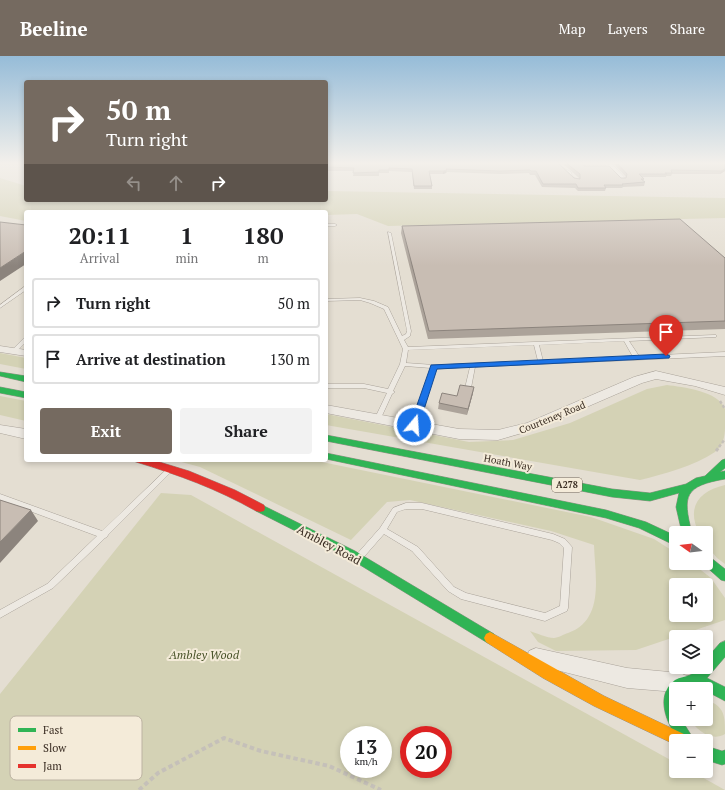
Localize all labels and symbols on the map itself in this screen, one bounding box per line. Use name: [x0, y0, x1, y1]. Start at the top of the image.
pin: [649, 315, 683, 356]
street label: Courteney Road: [517, 398, 588, 437]
position arrow: [393, 404, 435, 446]
street label: Hoath Way: [483, 451, 534, 474]
road number: A278: [552, 478, 582, 492]
street label: Ambley Road: [295, 521, 364, 568]
north arrow: [669, 526, 713, 570]
park label: Ambley Wood: [168, 647, 240, 662]
legend: [10, 716, 142, 780]
text: Fast: [43, 723, 63, 737]
speed limit sign: 20: [400, 726, 452, 778]
text: Slow: [43, 741, 67, 755]
text: Jam: [43, 759, 62, 773]

